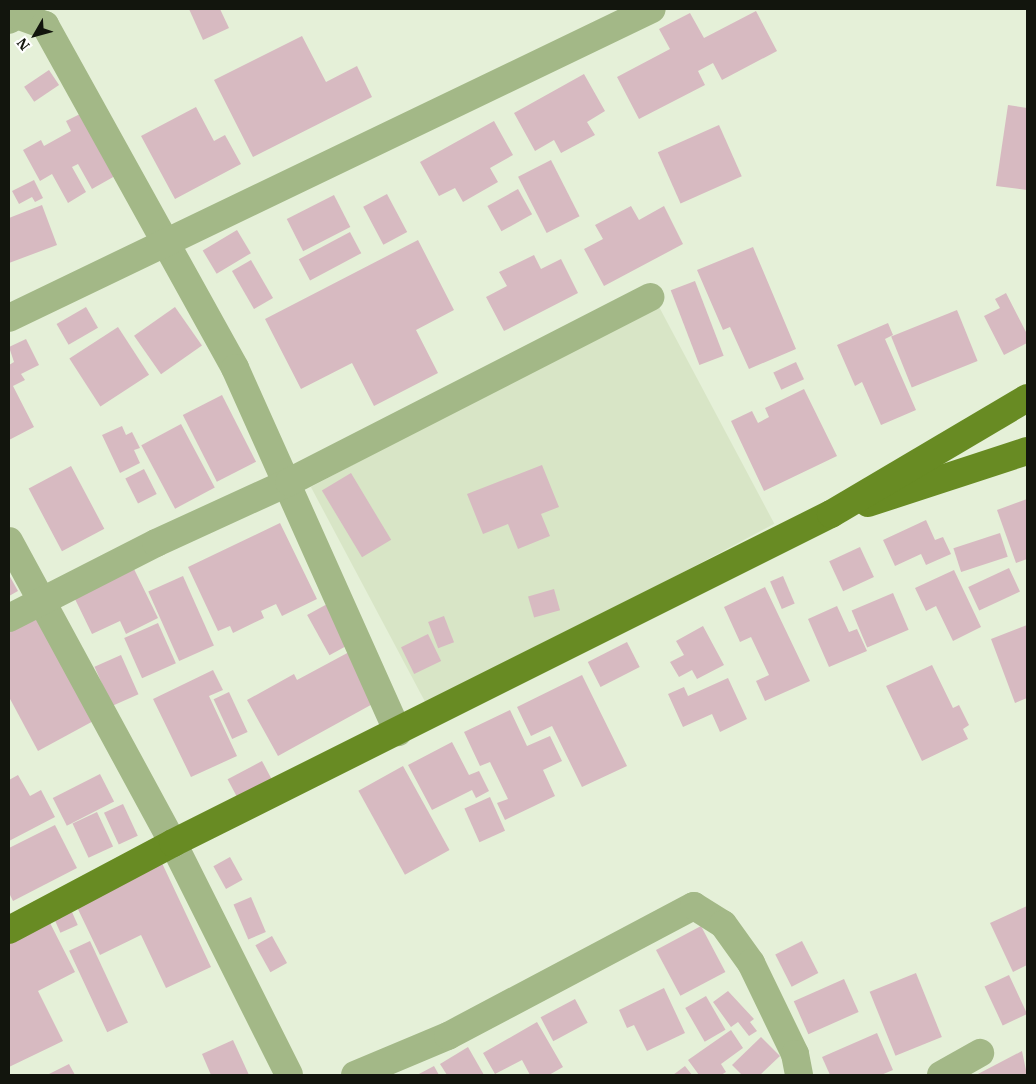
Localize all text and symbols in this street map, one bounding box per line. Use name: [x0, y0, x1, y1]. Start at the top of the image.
north arrow: [10, 10, 60, 60]
text: N: [13, 34, 34, 54]

